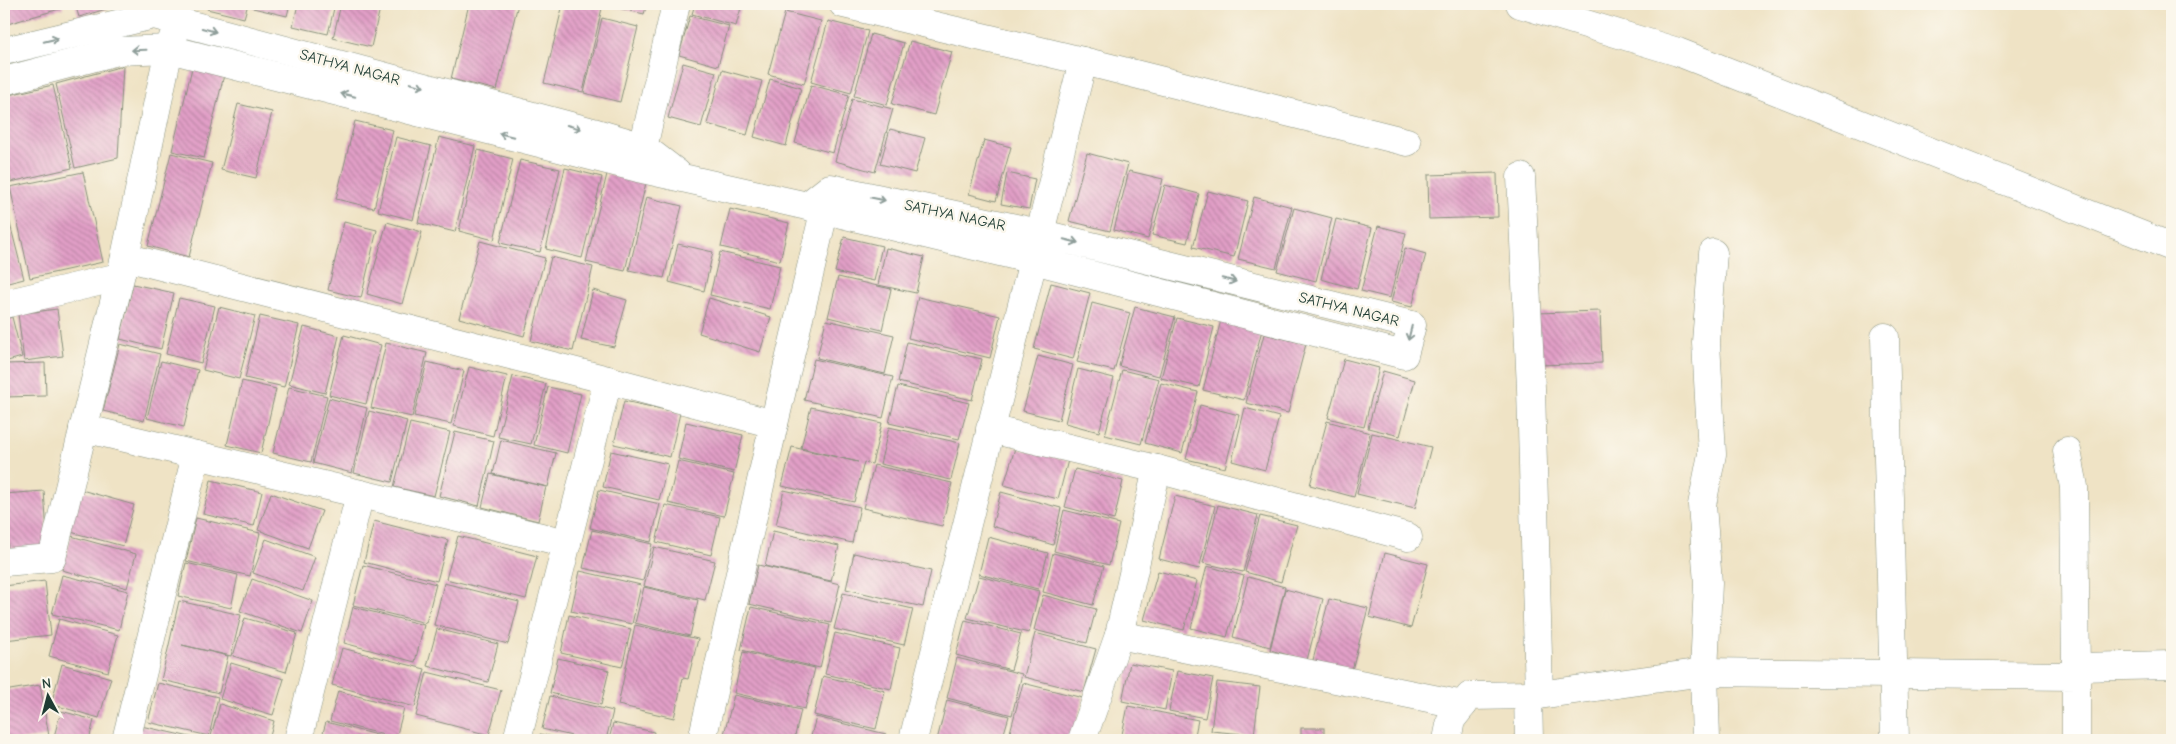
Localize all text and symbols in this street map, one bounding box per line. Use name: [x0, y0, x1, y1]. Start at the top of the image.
one-way arrow: [200, 26, 216, 35]
one-way arrow: [43, 35, 59, 44]
one-way arrow: [131, 45, 148, 55]
street label: SATHYA NAGAR: [298, 45, 402, 89]
one-way arrow: [408, 81, 424, 90]
one-way arrow: [341, 89, 357, 99]
one-way arrow: [565, 122, 581, 132]
one-way arrow: [498, 130, 514, 139]
one-way arrow: [869, 194, 885, 204]
street label: SATHYA NAGAR: [903, 196, 1007, 234]
one-way arrow: [1062, 237, 1078, 246]
one-way arrow: [1220, 276, 1236, 285]
street label: SATHYA NAGAR: [1297, 288, 1401, 330]
one-way arrow: [1405, 325, 1414, 341]
north arrow: [22, 672, 72, 722]
text: N: [41, 675, 52, 693]

